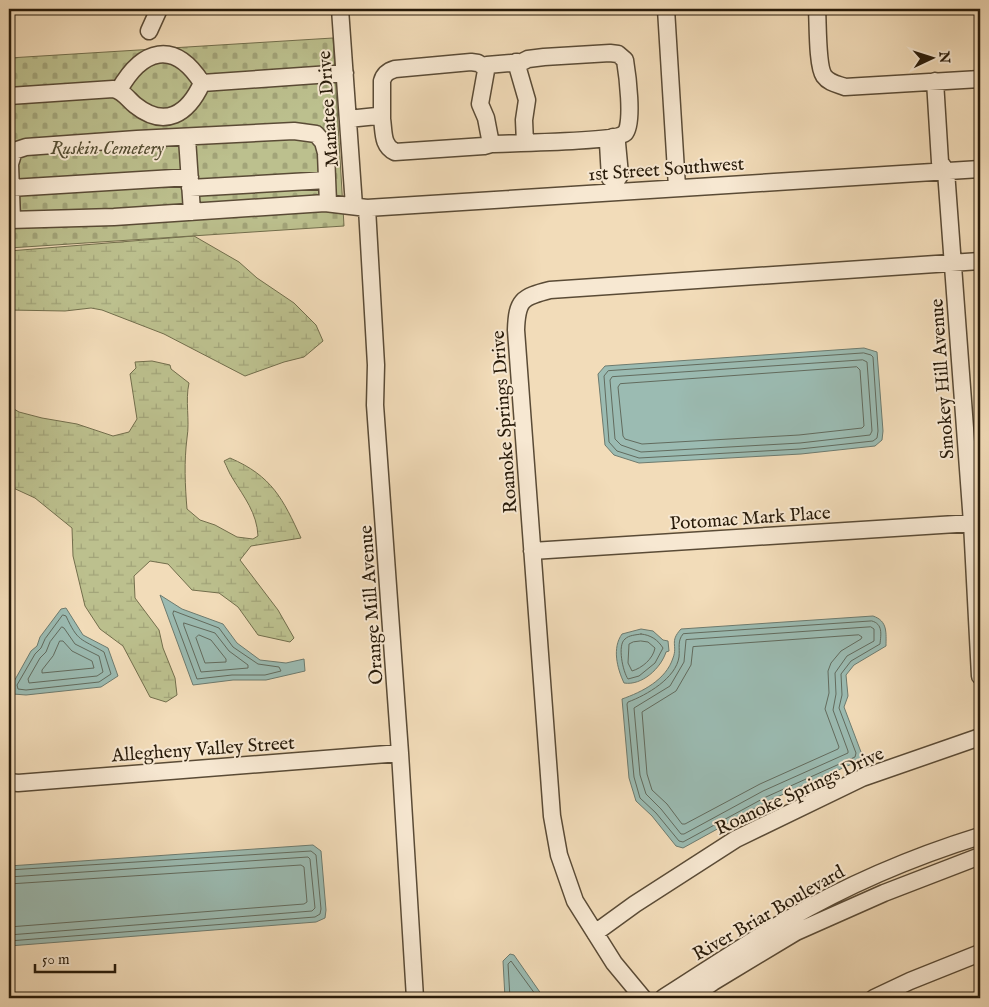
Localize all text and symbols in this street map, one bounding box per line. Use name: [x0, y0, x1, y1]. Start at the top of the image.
north arrow: [906, 32, 956, 82]
text: N: [935, 49, 953, 64]
street label: Manatee Drive: [313, 50, 345, 168]
park label: Ruskin Cemetery: [50, 137, 165, 161]
street label: 1st Street Southwest: [587, 153, 745, 187]
street label: Smokey Hill Avenue: [925, 298, 961, 460]
street label: Roanoke Springs Drive: [487, 329, 523, 514]
street label: Potomac Mark Place: [669, 501, 832, 537]
street label: Orange Mill Avenue: [354, 524, 390, 685]
street label: Allegheny Valley Street: [110, 732, 296, 768]
street label: Roanoke Springs Drive: [712, 742, 888, 841]
street label: River Briar Boulevard: [689, 860, 850, 967]
scale bar: [35, 942, 115, 974]
text: 50 m: [42, 950, 70, 969]

